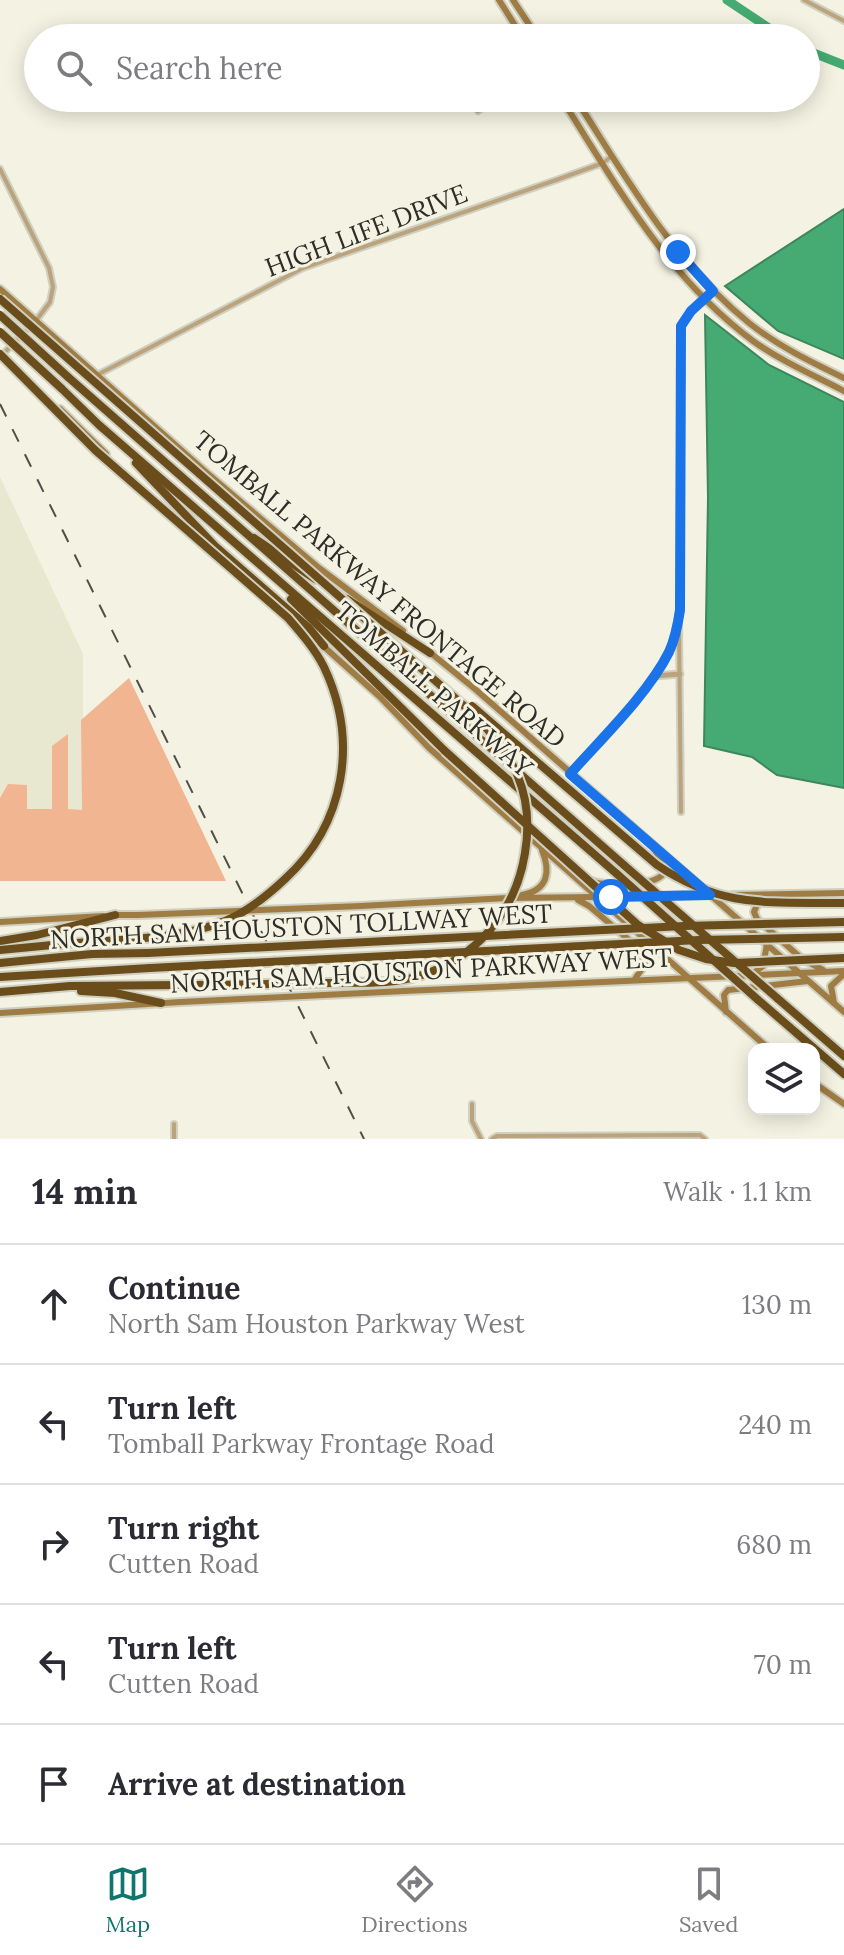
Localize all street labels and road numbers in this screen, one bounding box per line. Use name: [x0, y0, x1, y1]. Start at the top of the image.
street label: HIGH LIFE DRIVE: [260, 176, 472, 284]
street label: TOMBALL PARKWAY FRONTAGE ROAD: [188, 424, 572, 754]
street label: TOMBALL PARKWAY: [329, 595, 539, 783]
street label: NORTH SAM HOUSTON TOLLWAY WEST: [49, 896, 553, 956]
street label: NORTH SAM HOUSTON PARKWAY WEST: [169, 940, 673, 1000]

